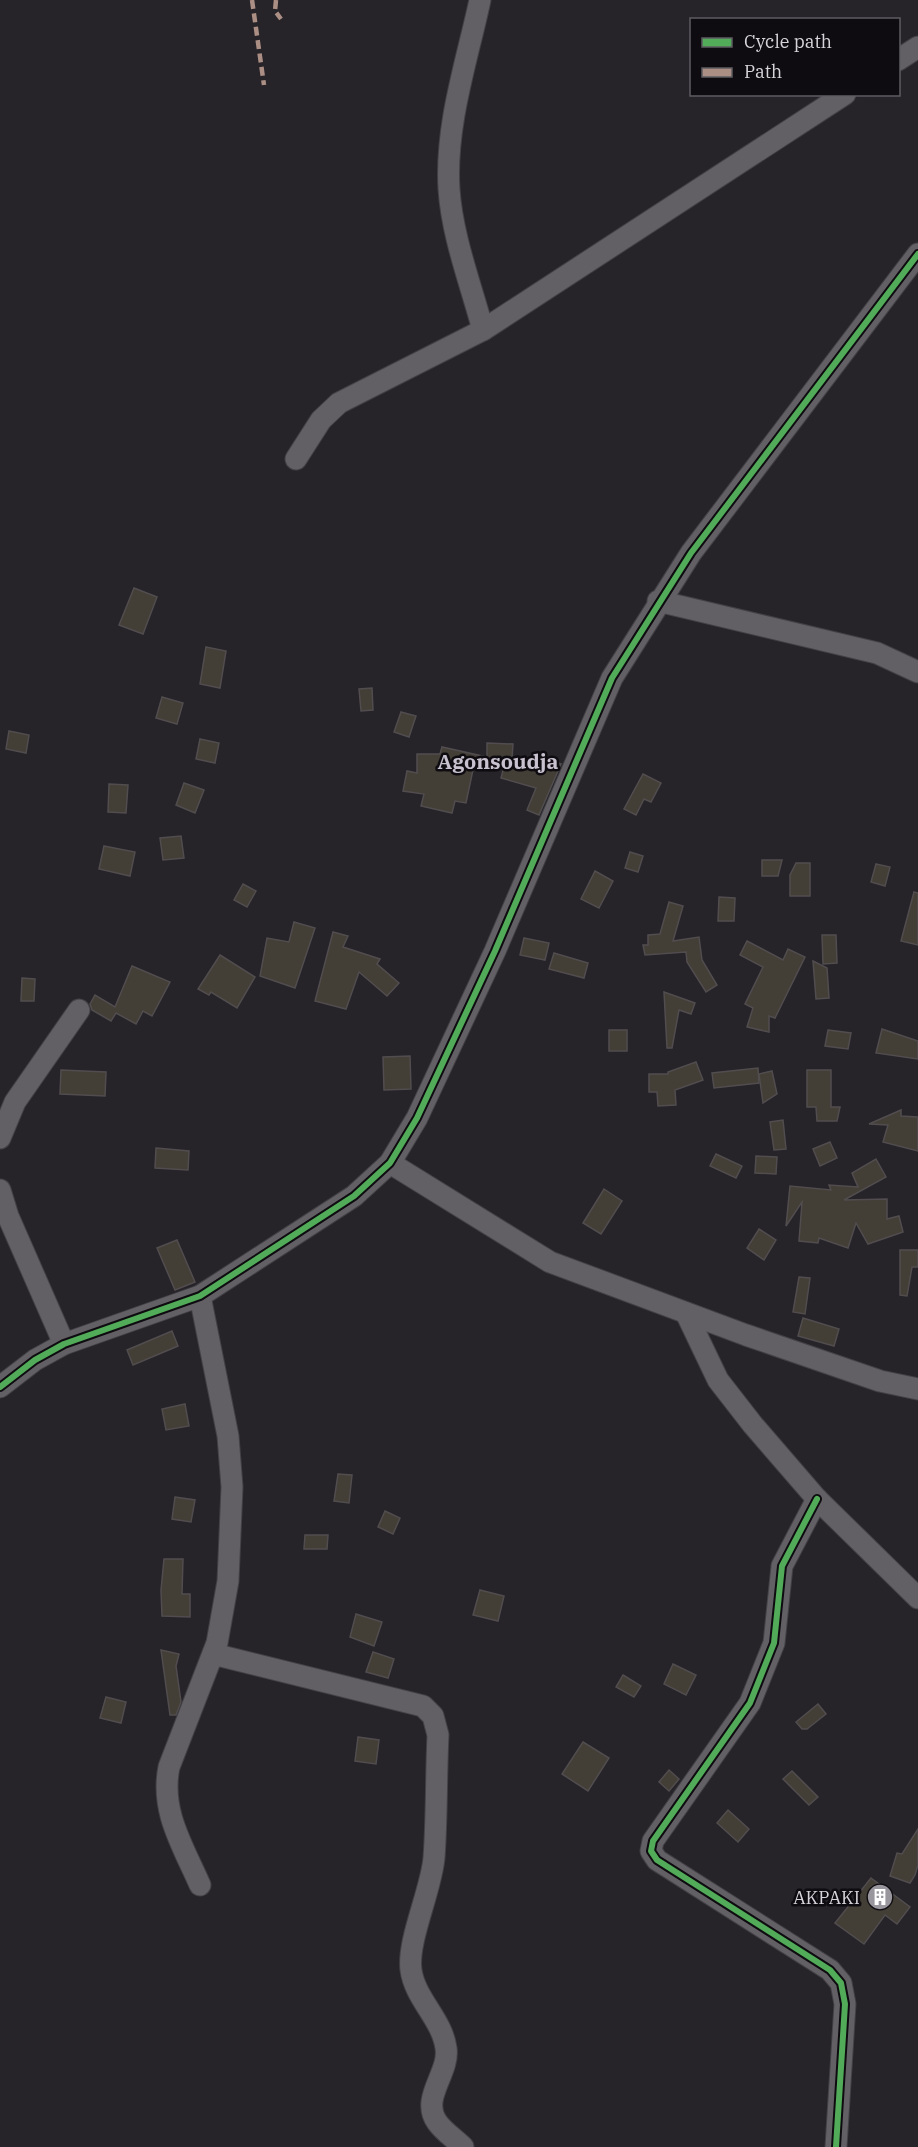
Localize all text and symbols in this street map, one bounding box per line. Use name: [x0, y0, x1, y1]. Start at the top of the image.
legend: [690, 18, 900, 96]
text: Cycle path: [744, 30, 832, 53]
text: Path: [744, 60, 782, 83]
district label: Agonsoudja: [437, 747, 559, 775]
building icon: AKPAKI: [865, 1882, 895, 1912]
place label: AKPAKI: [793, 1886, 860, 1909]

